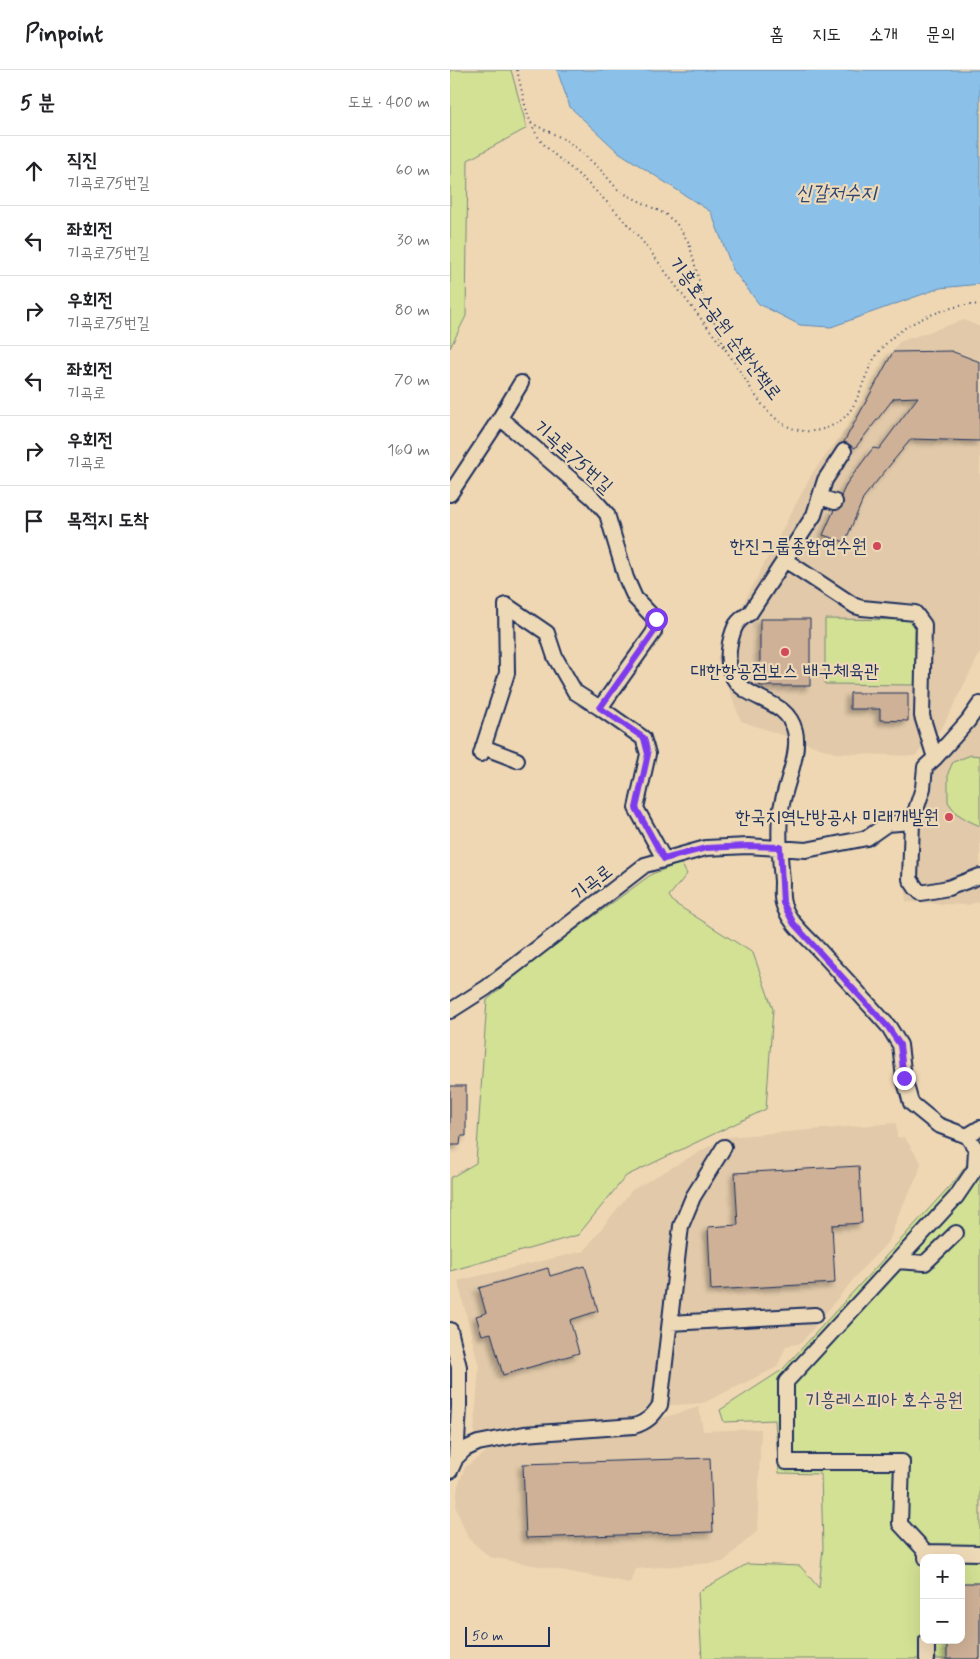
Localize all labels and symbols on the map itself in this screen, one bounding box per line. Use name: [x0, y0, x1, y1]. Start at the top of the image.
water label: 신갈저수지: [796, 180, 878, 207]
street label: 기흥호수공원 순환산책로: [663, 252, 787, 406]
street label: 기곡로75번길: [528, 415, 618, 499]
place label: 한진그룹종합연수원: [729, 534, 867, 559]
marker: 한진그룹종합연수원: [871, 540, 883, 552]
route start: [645, 608, 668, 631]
marker: 대한항공점보스 배구체육관: [779, 646, 791, 658]
place label: 대한항공점보스 배구체육관: [691, 659, 879, 684]
place label: 한국지역난방공사 미래개발원: [735, 805, 939, 830]
marker: 한국지역난방공사 미래개발원: [943, 811, 955, 823]
street label: 기곡로: [566, 859, 618, 907]
route end: [893, 1067, 916, 1090]
park label: 기흥레스피아 호수공원: [805, 1388, 963, 1413]
scale bar: [465, 1624, 550, 1647]

